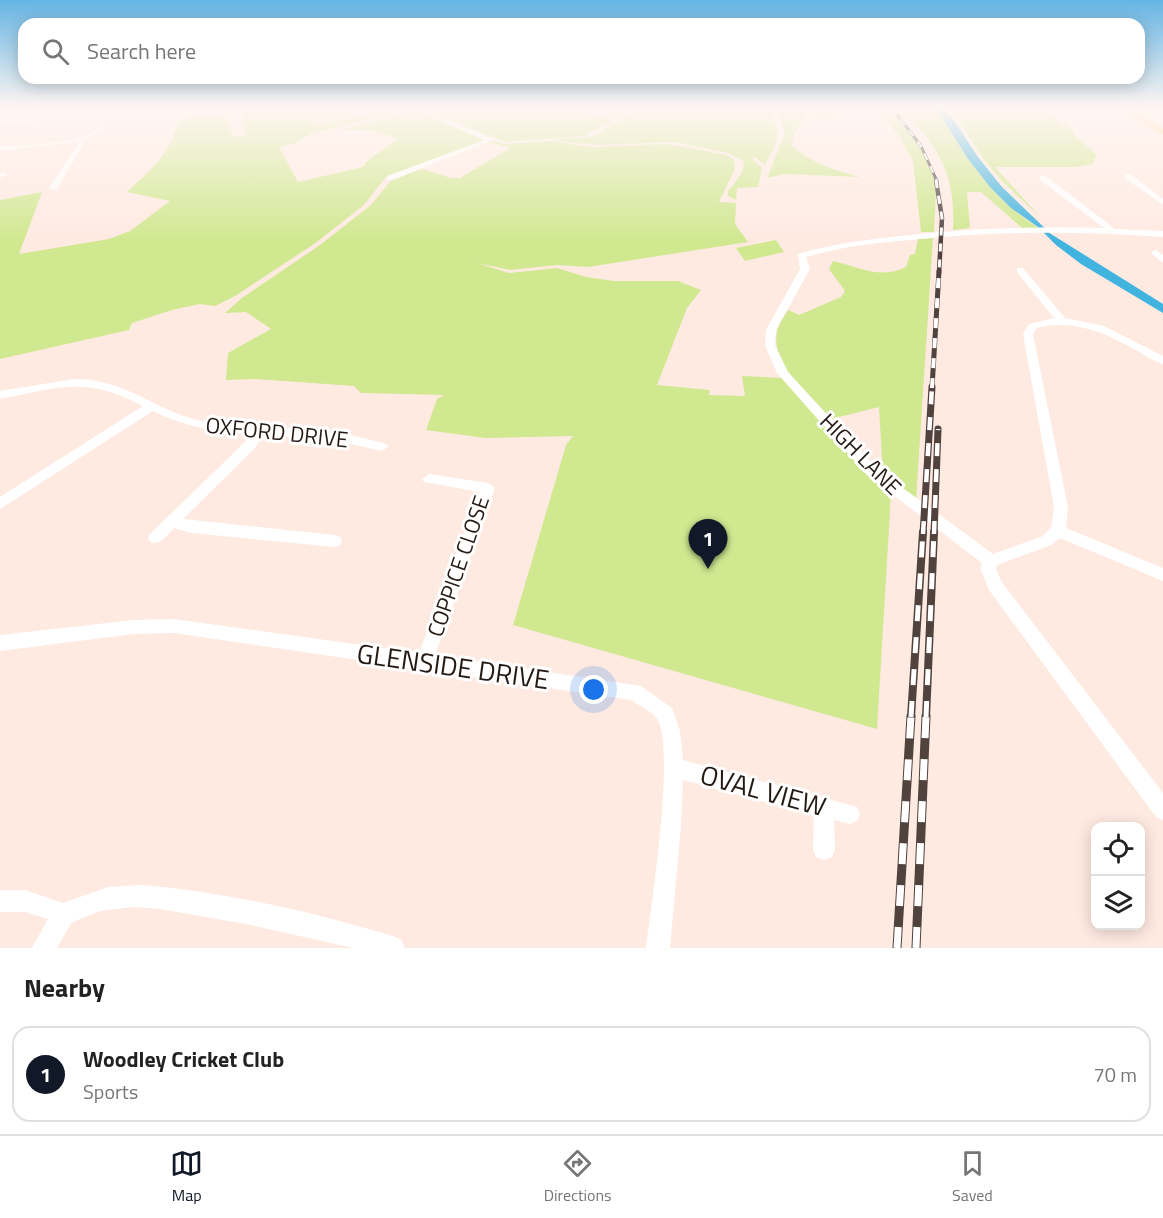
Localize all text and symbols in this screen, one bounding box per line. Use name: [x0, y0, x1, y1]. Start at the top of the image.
search box: [18, 18, 1145, 84]
text: Search here: [87, 34, 196, 68]
icon: search: [39, 35, 72, 68]
street label: HIGH LANE: [812, 405, 910, 503]
street label: OXFORD DRIVE: [204, 408, 350, 456]
street label: COPPICE CLOSE: [418, 491, 498, 641]
pin: 1: [688, 520, 728, 569]
street label: GLENSIDE DRIVE: [354, 632, 552, 699]
your location: [579, 675, 608, 704]
street label: OVAL VIEW: [696, 753, 831, 826]
map controls: [1091, 822, 1145, 930]
button: locate: [1091, 822, 1145, 876]
button: layers: [1091, 876, 1145, 930]
text: Nearby: [24, 968, 105, 1007]
text: Woodley Cricket Club: [83, 1042, 284, 1076]
text: 1: [40, 1059, 51, 1090]
text: 70 m: [1093, 1059, 1137, 1090]
text: Sports: [83, 1076, 138, 1107]
tab: Map: [170, 1147, 203, 1207]
tab: Directions: [544, 1147, 612, 1207]
tab: Saved: [952, 1147, 993, 1207]

